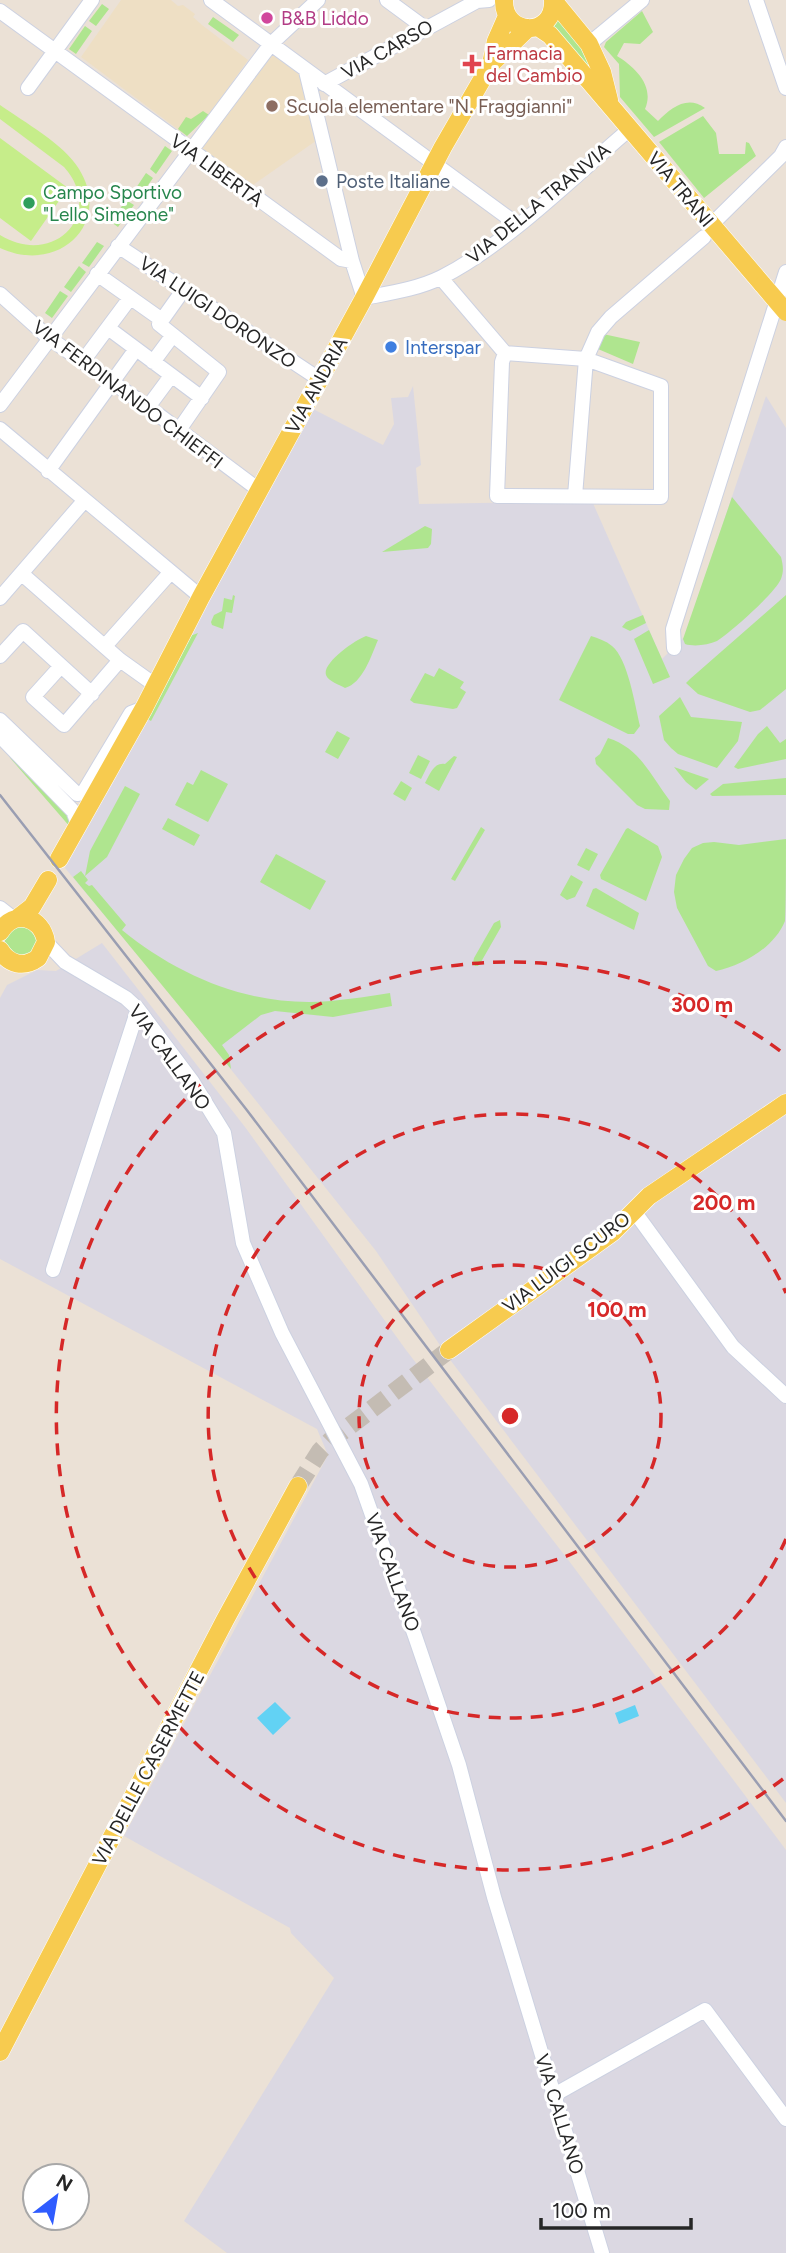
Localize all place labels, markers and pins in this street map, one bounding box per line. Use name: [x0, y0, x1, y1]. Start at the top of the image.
place label: B&B Liddo: [281, 7, 369, 30]
marker: B&B Liddo: [259, 10, 275, 26]
place label: Farmacia del Cambio: [486, 42, 583, 87]
marker: Farmacia del Cambio: [464, 56, 480, 72]
place label: Scuola elementare "N. Fraggianni": [286, 95, 572, 118]
marker: Scuola elementare "N. Fraggianni": [264, 98, 280, 114]
place label: Poste Italiane: [336, 170, 450, 193]
marker: Poste Italiane: [314, 173, 330, 189]
place label: Campo Sportivo "Lello Simeone": [43, 181, 182, 226]
marker: Campo Sportivo "Lello Simeone": [21, 195, 37, 211]
place label: Interspar: [405, 336, 481, 359]
marker: Interspar: [383, 339, 399, 355]
centre of rings: [498, 1404, 522, 1428]

